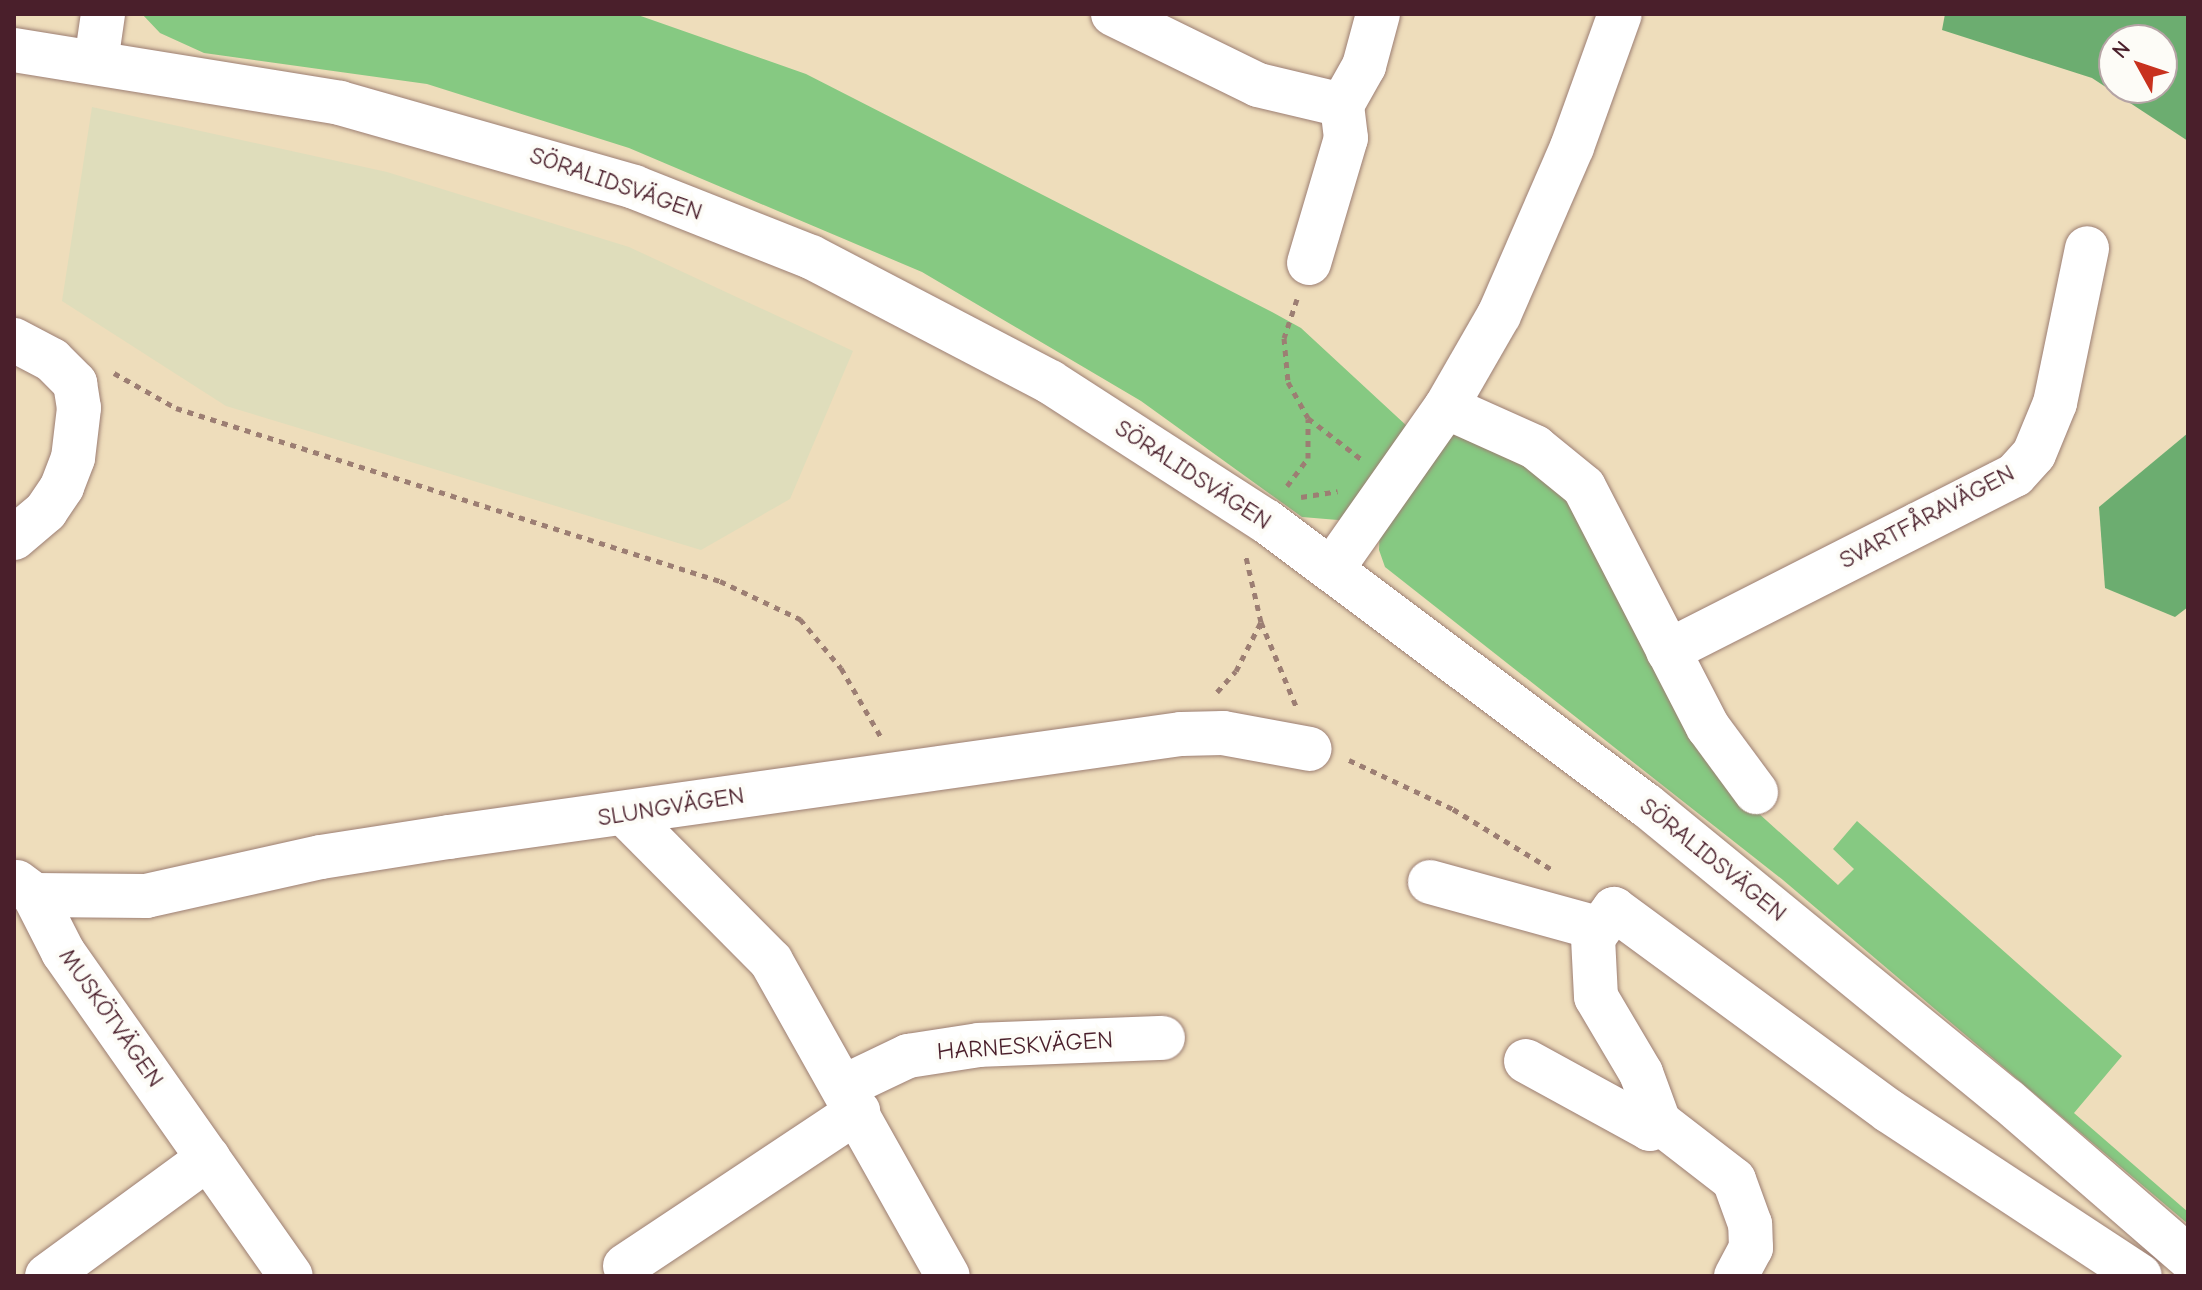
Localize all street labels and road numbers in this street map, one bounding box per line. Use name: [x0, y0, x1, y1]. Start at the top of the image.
street label: SÖRALIDSVÄGEN: [526, 141, 706, 227]
street label: SÖRALIDSVÄGEN: [1110, 414, 1276, 536]
street label: SVARTFÅRAVÄGEN: [1835, 459, 2019, 575]
street label: SLUNGVÄGEN: [596, 781, 746, 833]
street label: SÖRALIDSVÄGEN: [1634, 792, 1792, 928]
street label: MUSKÖTVÄGEN: [53, 943, 169, 1093]
street label: HARNESKVÄGEN: [936, 1025, 1114, 1067]

